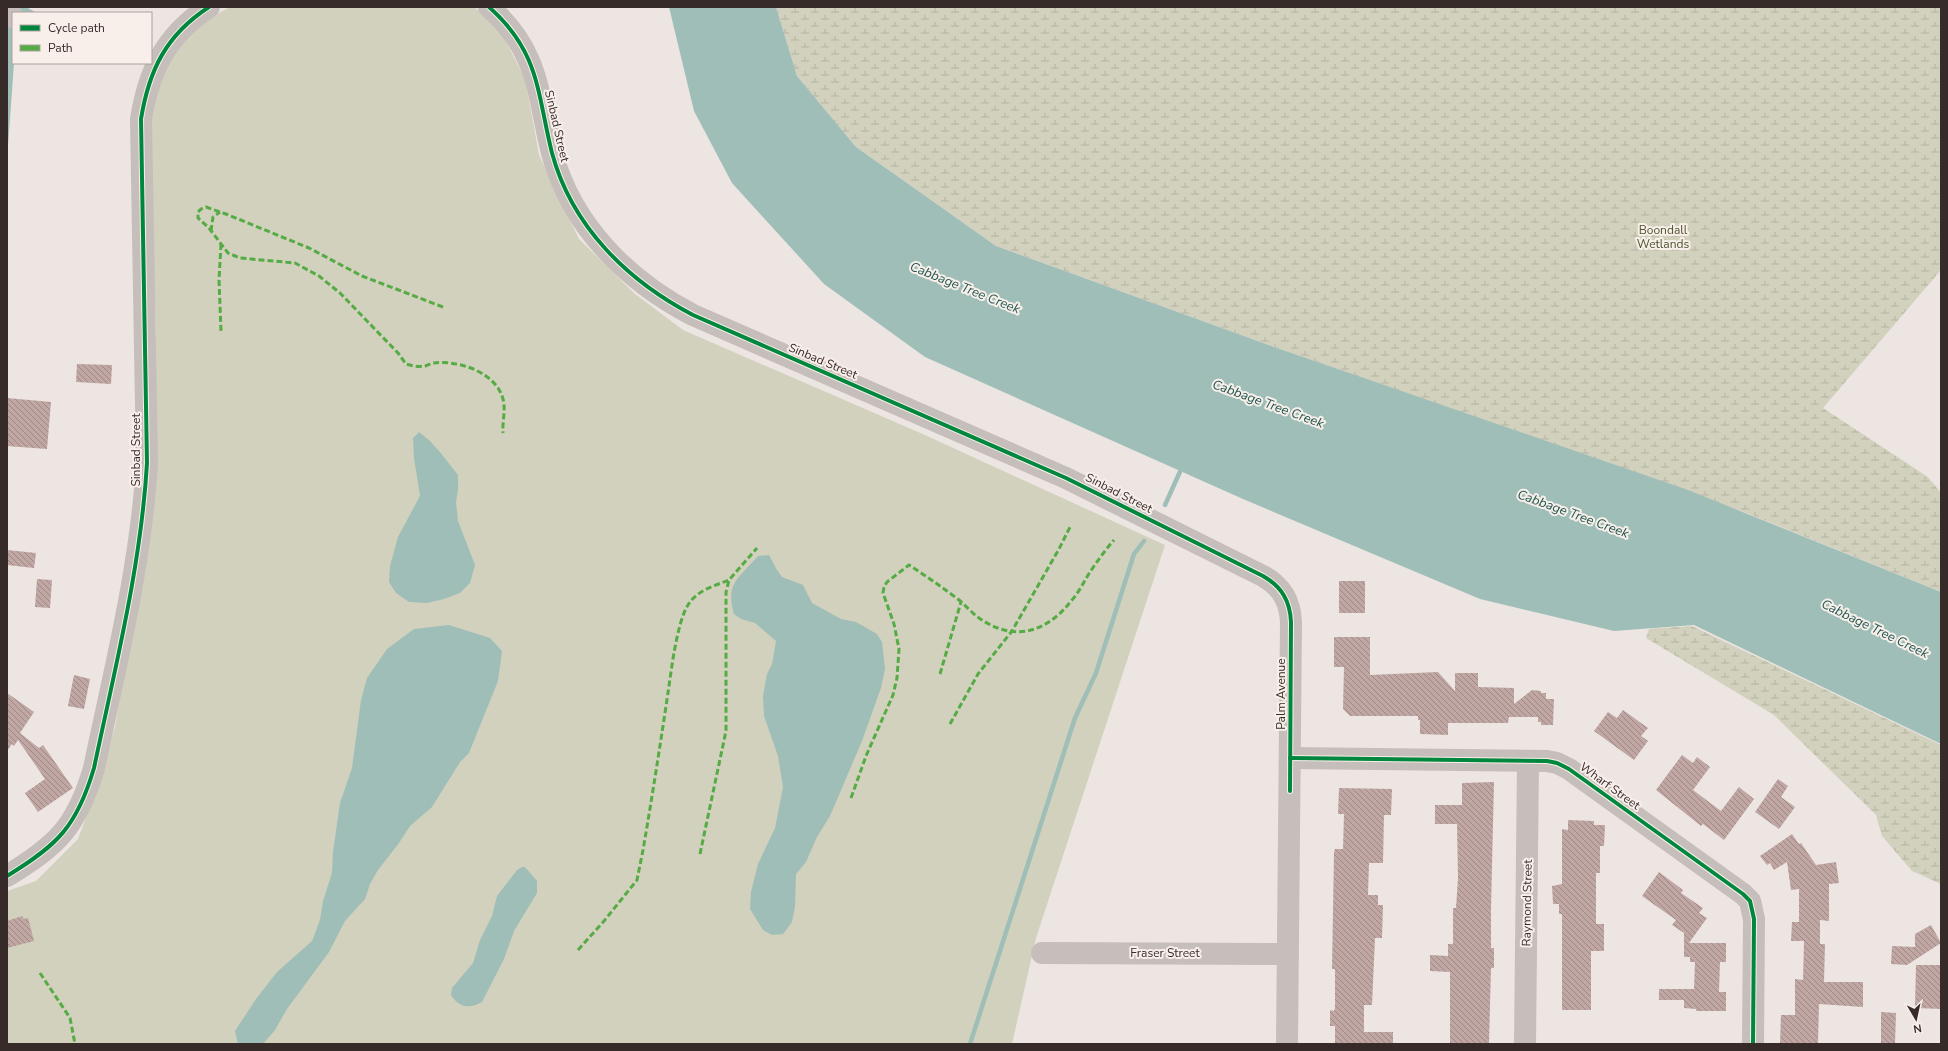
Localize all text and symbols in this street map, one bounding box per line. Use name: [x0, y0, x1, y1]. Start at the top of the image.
legend: [12, 12, 152, 64]
text: Cycle path: [48, 20, 105, 36]
text: Path: [48, 40, 73, 56]
street label: Sinbad Street: [541, 89, 573, 164]
park label: Boondall Wetlands: [1637, 222, 1690, 252]
water label: Cabbage Tree Creek: [907, 258, 1023, 319]
street label: Sinbad Street: [786, 339, 861, 383]
water label: Cabbage Tree Creek: [1210, 375, 1327, 433]
street label: Sinbad Street: [128, 413, 144, 487]
street label: Sinbad Street: [1083, 469, 1156, 517]
water label: Cabbage Tree Creek: [1515, 485, 1632, 543]
water label: Cabbage Tree Creek: [1818, 595, 1932, 663]
street label: Palm Avenue: [1273, 658, 1289, 730]
street label: Wharf Street: [1577, 759, 1644, 814]
street label: Raymond Street: [1518, 859, 1536, 947]
street label: Fraser Street: [1130, 945, 1200, 961]
north arrow: [1896, 999, 1936, 1039]
text: N: [1912, 1020, 1923, 1036]

